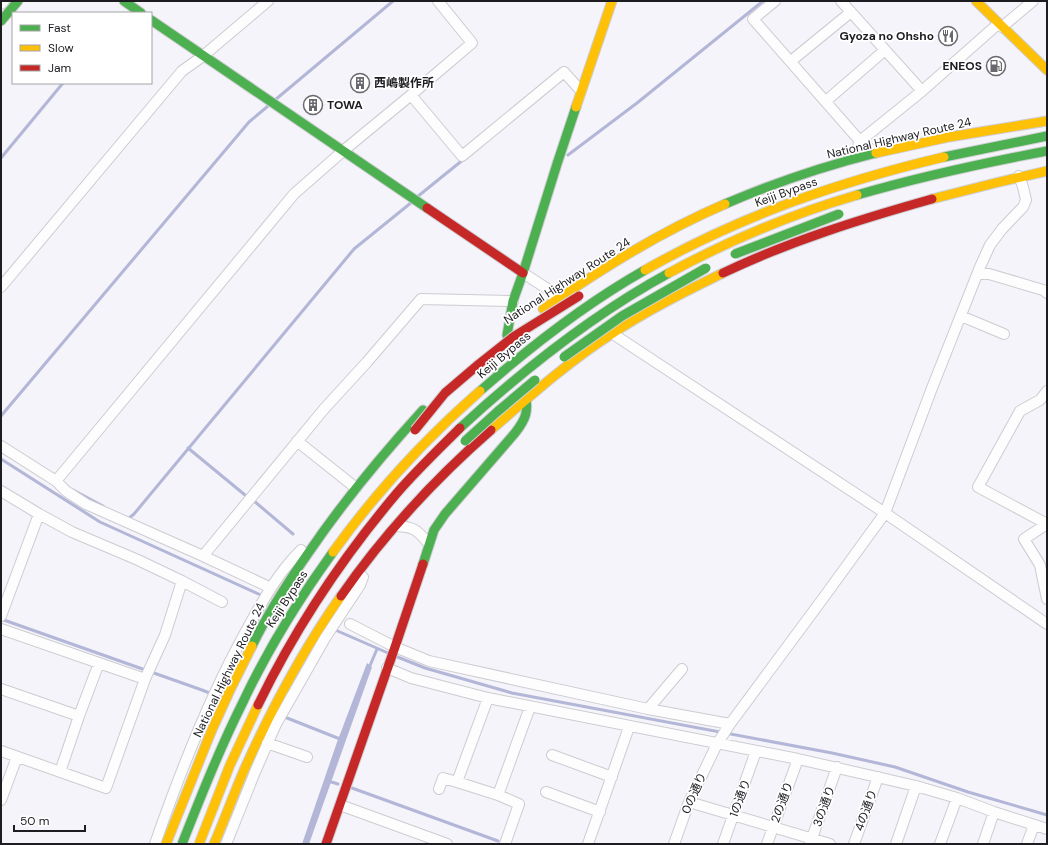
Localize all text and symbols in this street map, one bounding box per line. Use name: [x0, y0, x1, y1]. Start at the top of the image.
legend: [12, 12, 152, 84]
text: Fast: [48, 20, 71, 36]
restaurant icon: Gyoza no Ohsho: [937, 25, 959, 47]
place label: Gyoza no Ohsho: [839, 28, 934, 44]
text: Slow: [48, 40, 74, 56]
fuel station icon: ENEOS: [985, 55, 1007, 77]
place label: ENEOS: [943, 58, 982, 74]
text: Jam: [48, 60, 71, 76]
building icon: 西嶋製作所: [349, 72, 371, 94]
place label: 西嶋製作所: [374, 75, 434, 91]
building icon: TOWA: [302, 94, 324, 116]
place label: TOWA: [327, 97, 363, 113]
street label: National Highway Route 24: [825, 114, 973, 162]
street label: Keiji Bypass: [753, 173, 819, 211]
street label: National Highway Route 24: [501, 234, 633, 328]
street label: Keiji Bypass: [474, 328, 534, 382]
street label: Keiji Bypass: [263, 567, 311, 631]
street label: National Highway Route 24: [189, 600, 269, 740]
street label: 0の通り: [678, 770, 710, 816]
street label: 1の通り: [726, 777, 754, 819]
street label: 2の通り: [767, 779, 797, 825]
street label: 3の通り: [809, 783, 839, 829]
street label: 4の通り: [851, 787, 881, 833]
scale bar: [14, 807, 85, 833]
text: 50 m: [20, 813, 49, 829]

